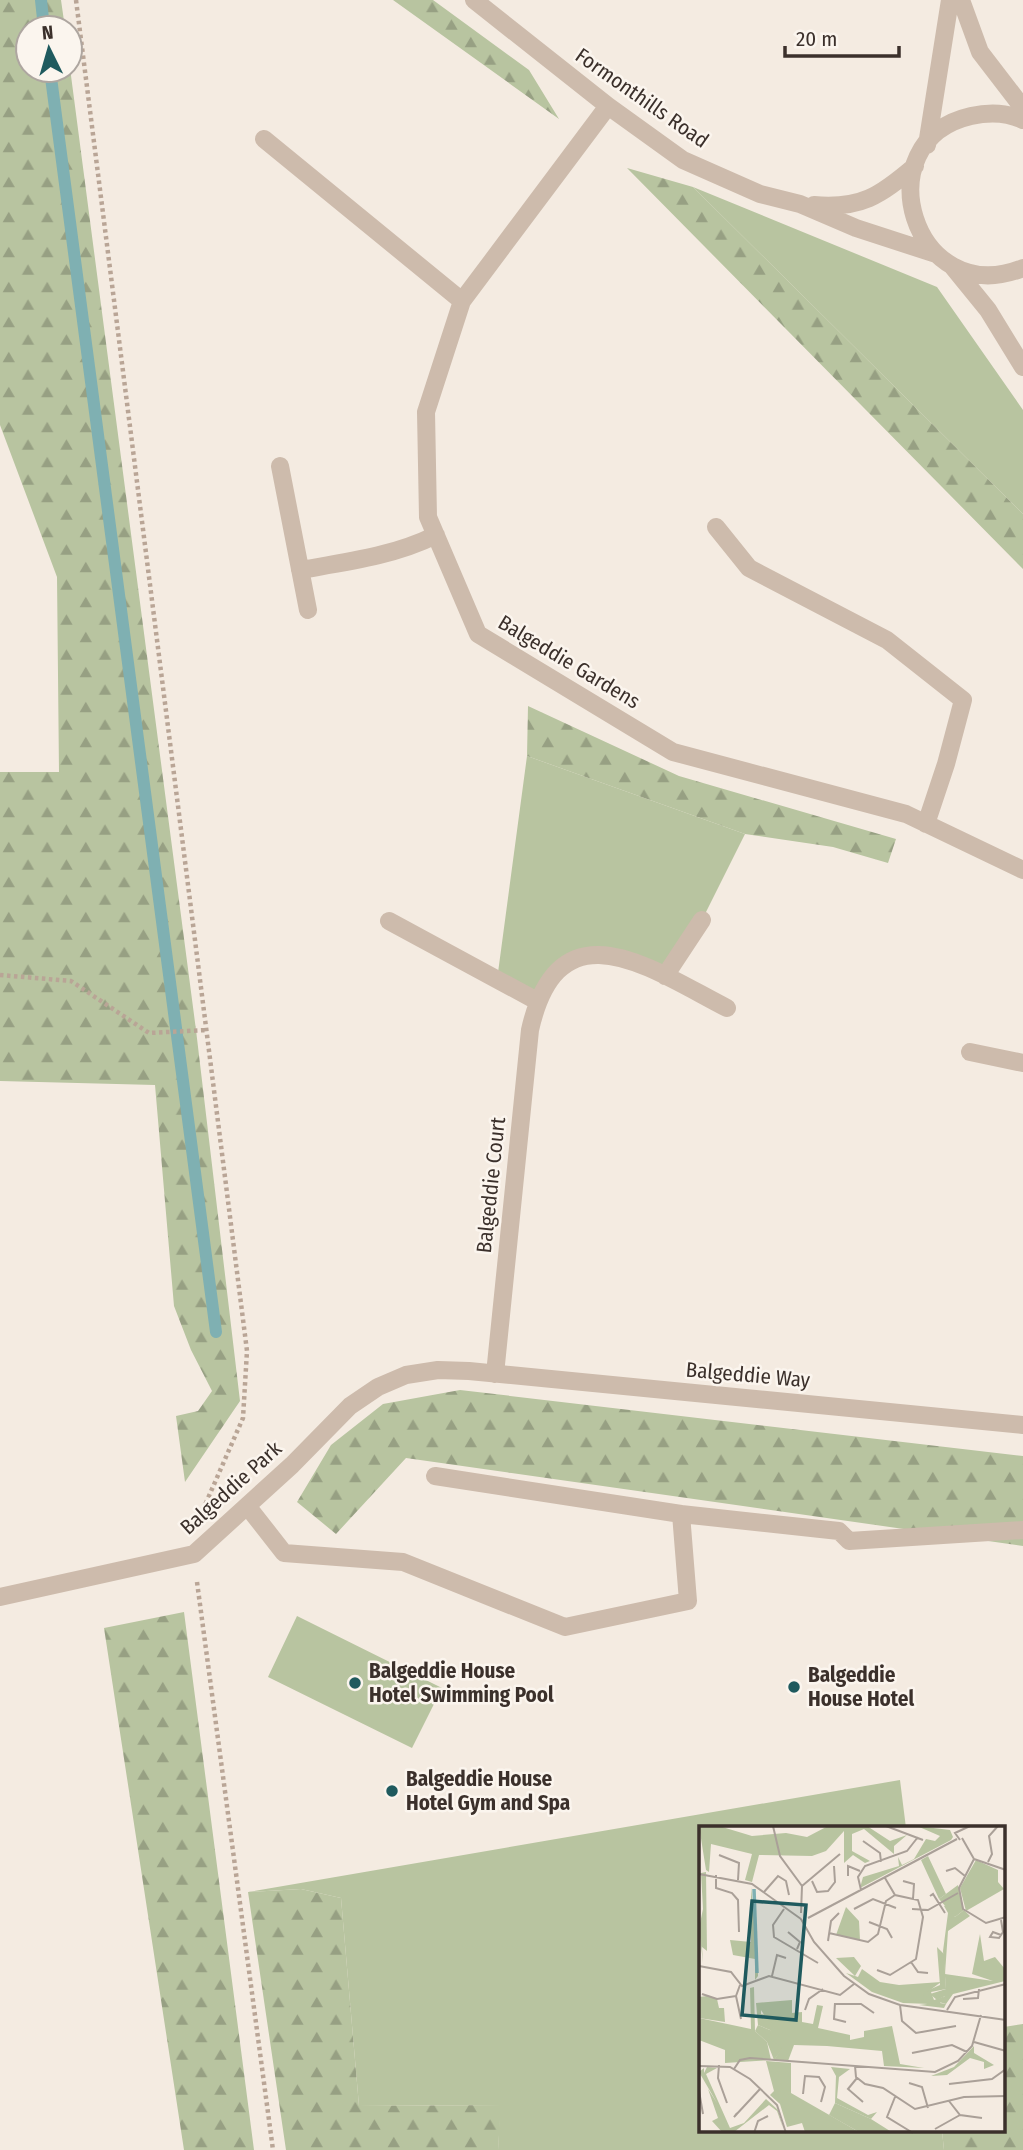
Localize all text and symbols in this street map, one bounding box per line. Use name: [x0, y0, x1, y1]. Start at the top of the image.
north arrow: [14, 14, 84, 84]
scale bar: [785, 14, 899, 58]
text: N: [41, 21, 54, 45]
text: 20 m: [796, 26, 837, 52]
street label: Formonthills Road: [570, 42, 714, 154]
street label: Balgeddie Gardens: [493, 609, 645, 715]
street label: Balgeddie Court: [471, 1116, 511, 1254]
street label: Balgeddie Way: [685, 1357, 812, 1393]
street label: Balgeddie Park: [175, 1436, 287, 1540]
place label: Balgeddie House Hotel Swimming Pool: [369, 1658, 554, 1708]
place label: Balgeddie House Hotel: [808, 1662, 914, 1712]
marker: Balgeddie House Hotel Swimming Pool: [347, 1675, 363, 1691]
marker: Balgeddie House Hotel: [786, 1679, 802, 1695]
place label: Balgeddie House Hotel Gym and Spa: [406, 1766, 570, 1816]
marker: Balgeddie House Hotel Gym and Spa: [384, 1783, 400, 1799]
inset map: [699, 1826, 1006, 2132]

